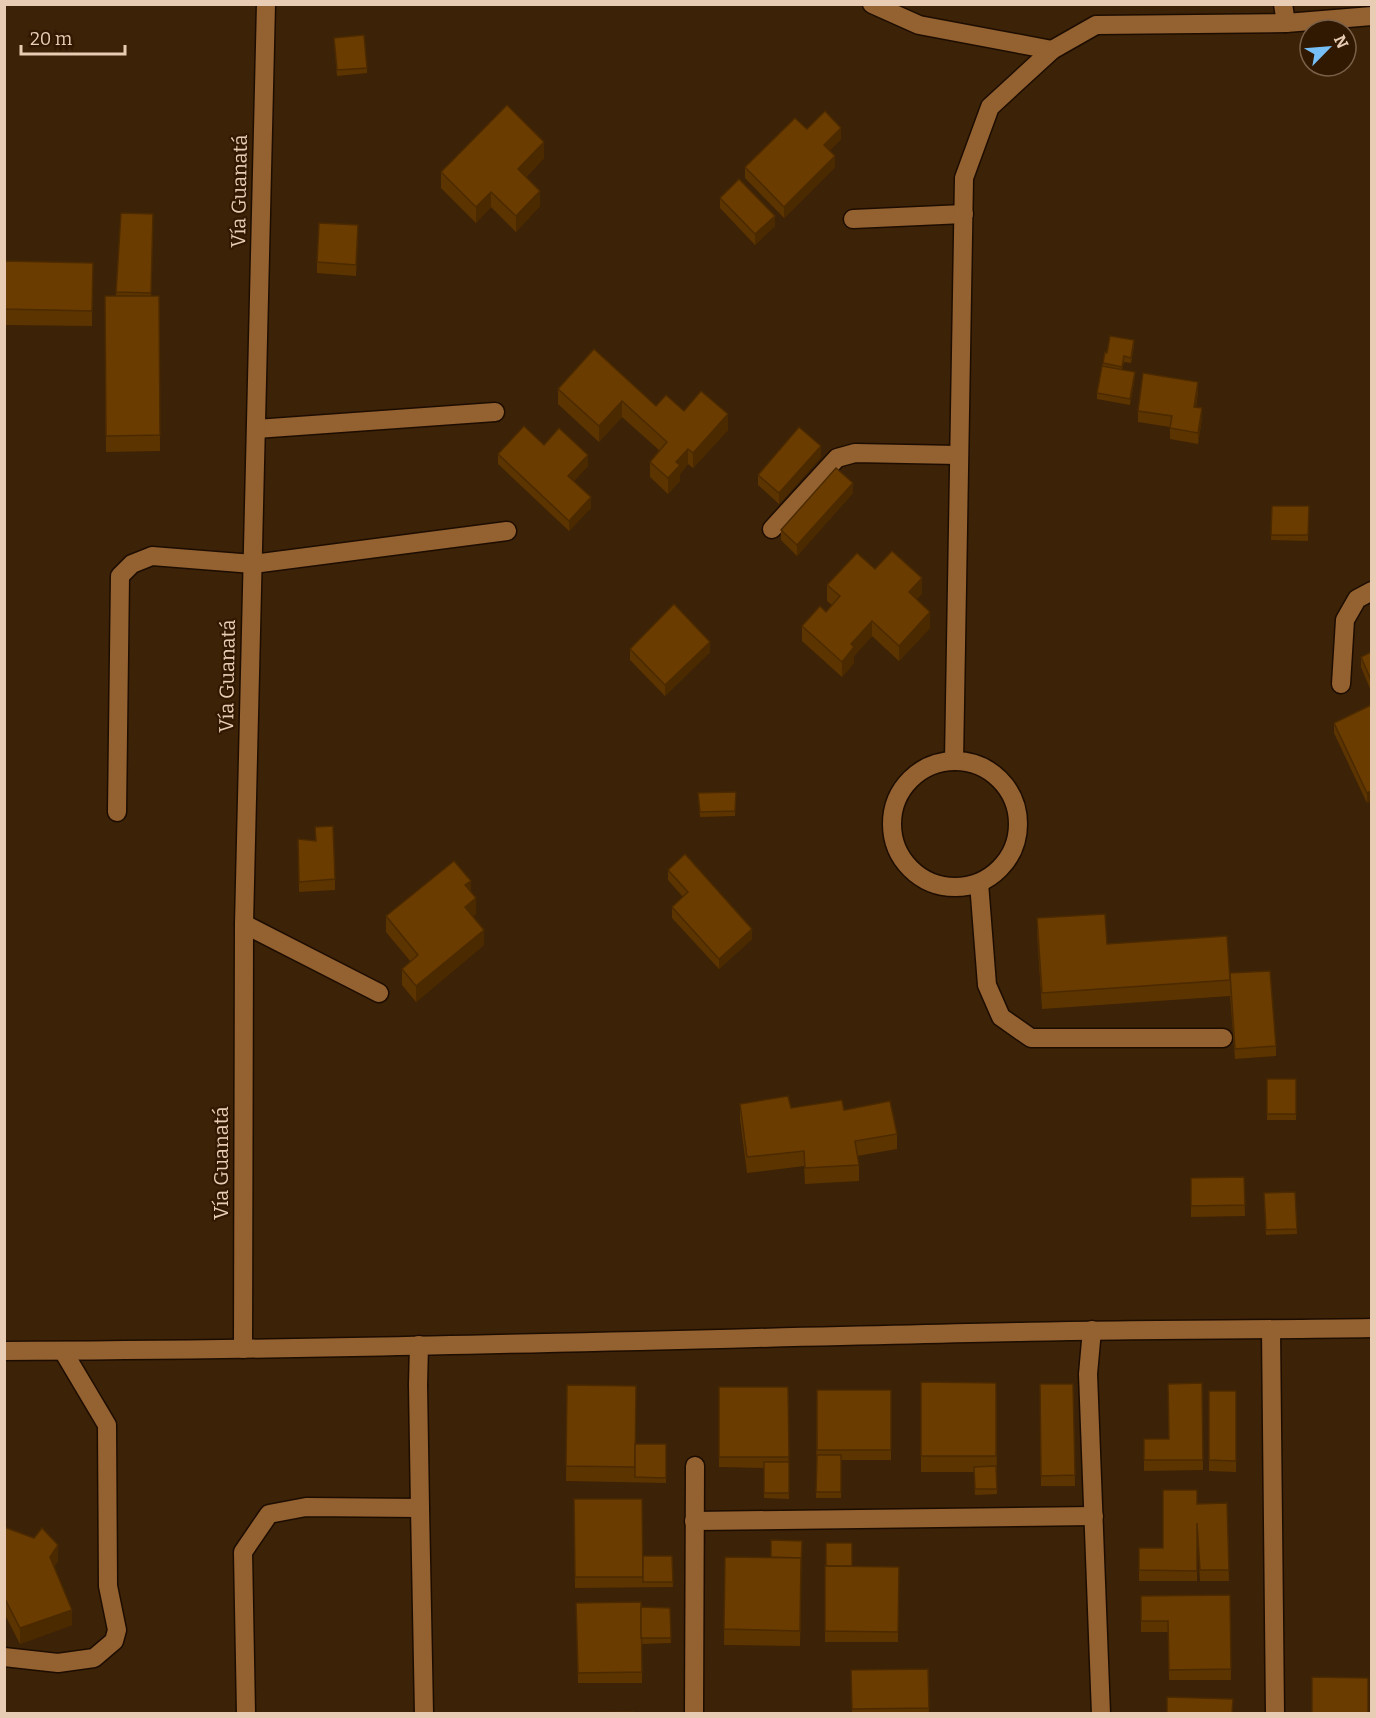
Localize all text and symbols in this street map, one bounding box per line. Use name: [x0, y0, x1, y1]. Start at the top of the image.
scale bar: [21, 18, 124, 56]
north arrow: [1298, 18, 1358, 78]
text: 20 m: [30, 28, 72, 50]
text: N: [1330, 32, 1352, 51]
street label: Vía Guanatá: [226, 134, 252, 248]
street label: Vía Guanatá: [214, 619, 240, 733]
street label: Vía Guanatá: [209, 1106, 233, 1220]

